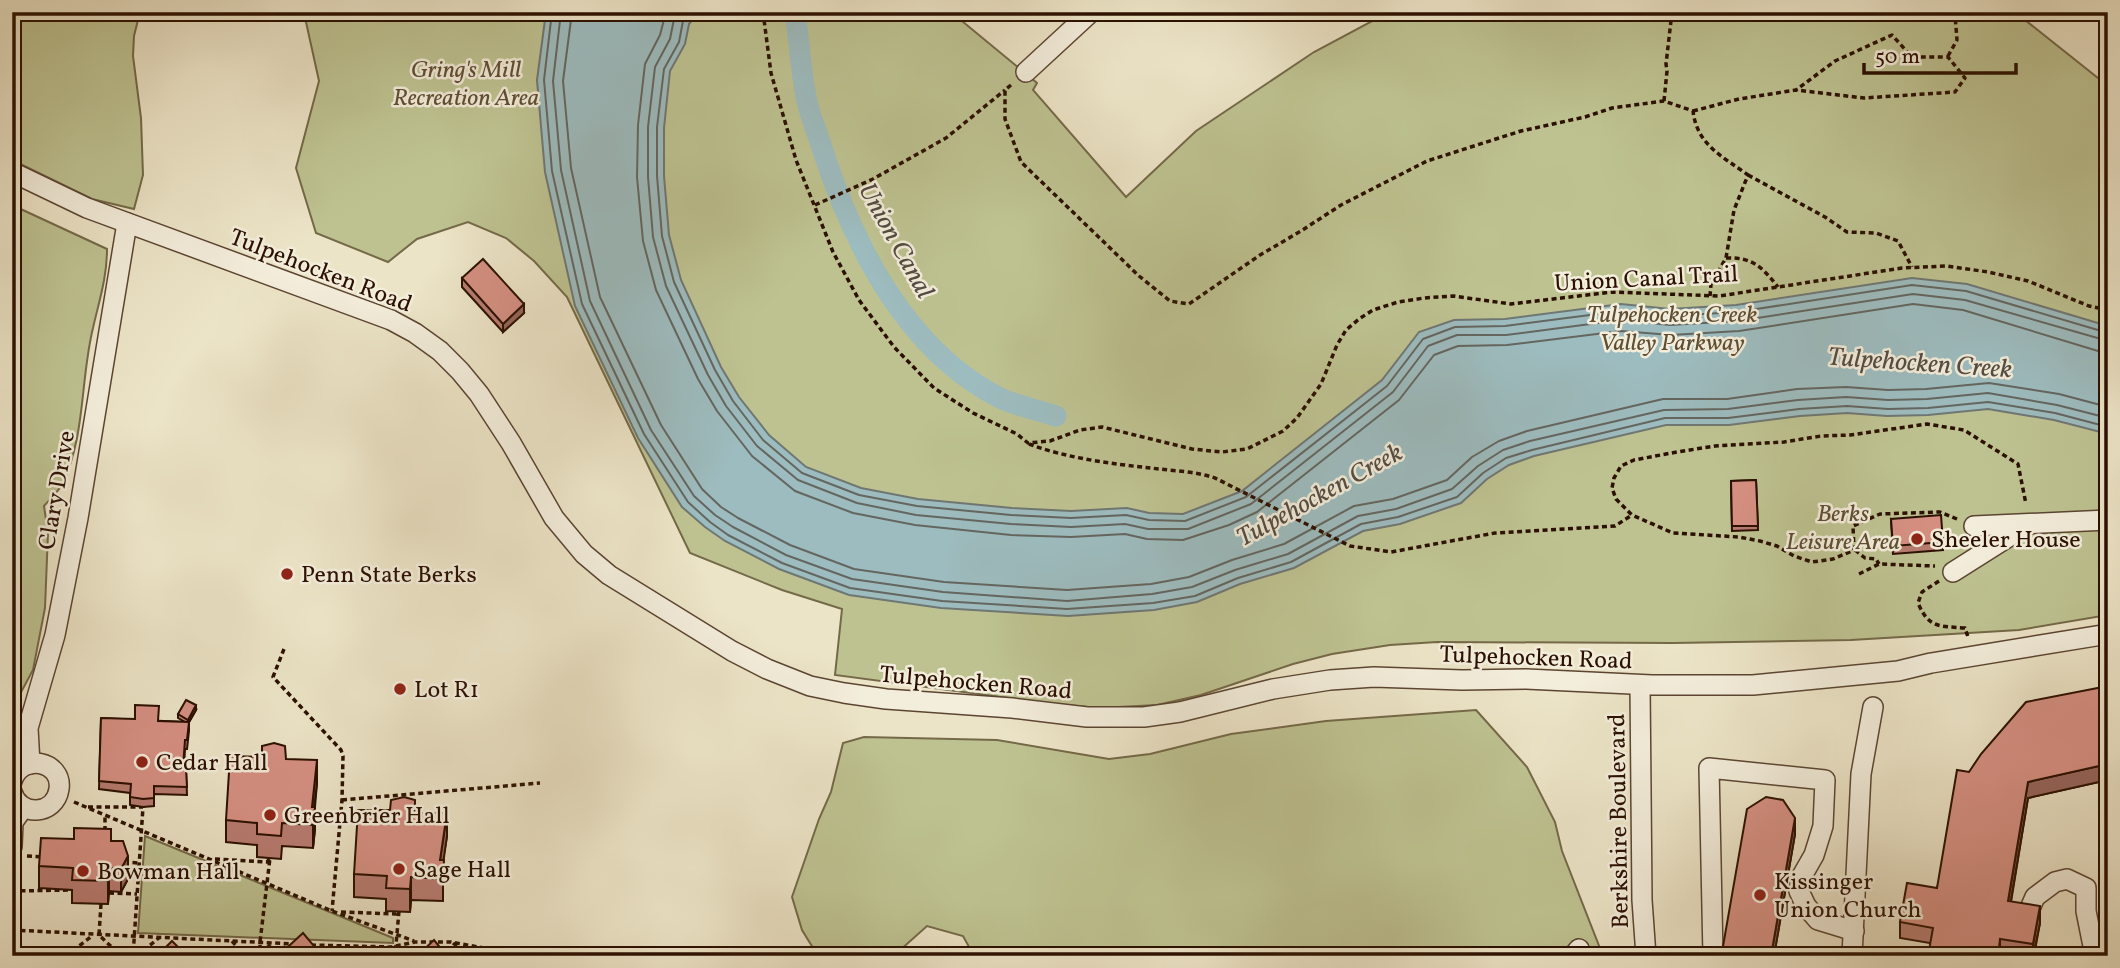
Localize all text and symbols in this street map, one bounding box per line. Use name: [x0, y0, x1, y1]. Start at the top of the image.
scale bar: [1864, 32, 2017, 76]
text: 50 m: [1875, 43, 1920, 72]
park label: Gring's Mill Recreation Area: [393, 54, 539, 116]
water label: Union Canal: [849, 177, 942, 306]
street label: Tulpehocken Road: [224, 221, 417, 322]
street label: Union Canal Trail: [1553, 258, 1739, 302]
park label: Tulpehocken Creek Valley Parkway: [1587, 299, 1757, 361]
water label: Tulpehocken Creek: [1826, 340, 2013, 388]
street label: Clary Drive: [31, 428, 85, 553]
water label: Tulpehocken Creek: [1230, 435, 1410, 556]
park label: Berks Leisure Area: [1786, 498, 1900, 560]
place label: Sheeler House: [1931, 524, 2081, 558]
marker: Sheeler House: [1909, 531, 1925, 547]
place label: Penn State Berks: [301, 559, 477, 593]
marker: Penn State Berks: [279, 566, 295, 582]
street label: Tulpehocken Road: [1439, 639, 1633, 679]
street label: Tulpehocken Road: [878, 659, 1074, 709]
place label: Lot R1: [414, 674, 479, 708]
marker: Lot R1: [392, 681, 408, 697]
street label: Berkshire Boulevard: [1601, 713, 1639, 929]
place label: Cedar Hall: [156, 747, 268, 781]
marker: Cedar Hall: [134, 754, 150, 770]
place label: Greenbrier Hall: [284, 800, 450, 834]
marker: Greenbrier Hall: [262, 807, 278, 823]
place label: Sage Hall: [413, 854, 511, 888]
place label: Bowman Hall: [97, 856, 240, 890]
marker: Sage Hall: [391, 861, 407, 877]
marker: Bowman Hall: [75, 863, 91, 879]
place label: Kissinger Union Church: [1774, 866, 1922, 928]
marker: Kissinger Union Church: [1752, 887, 1768, 903]

